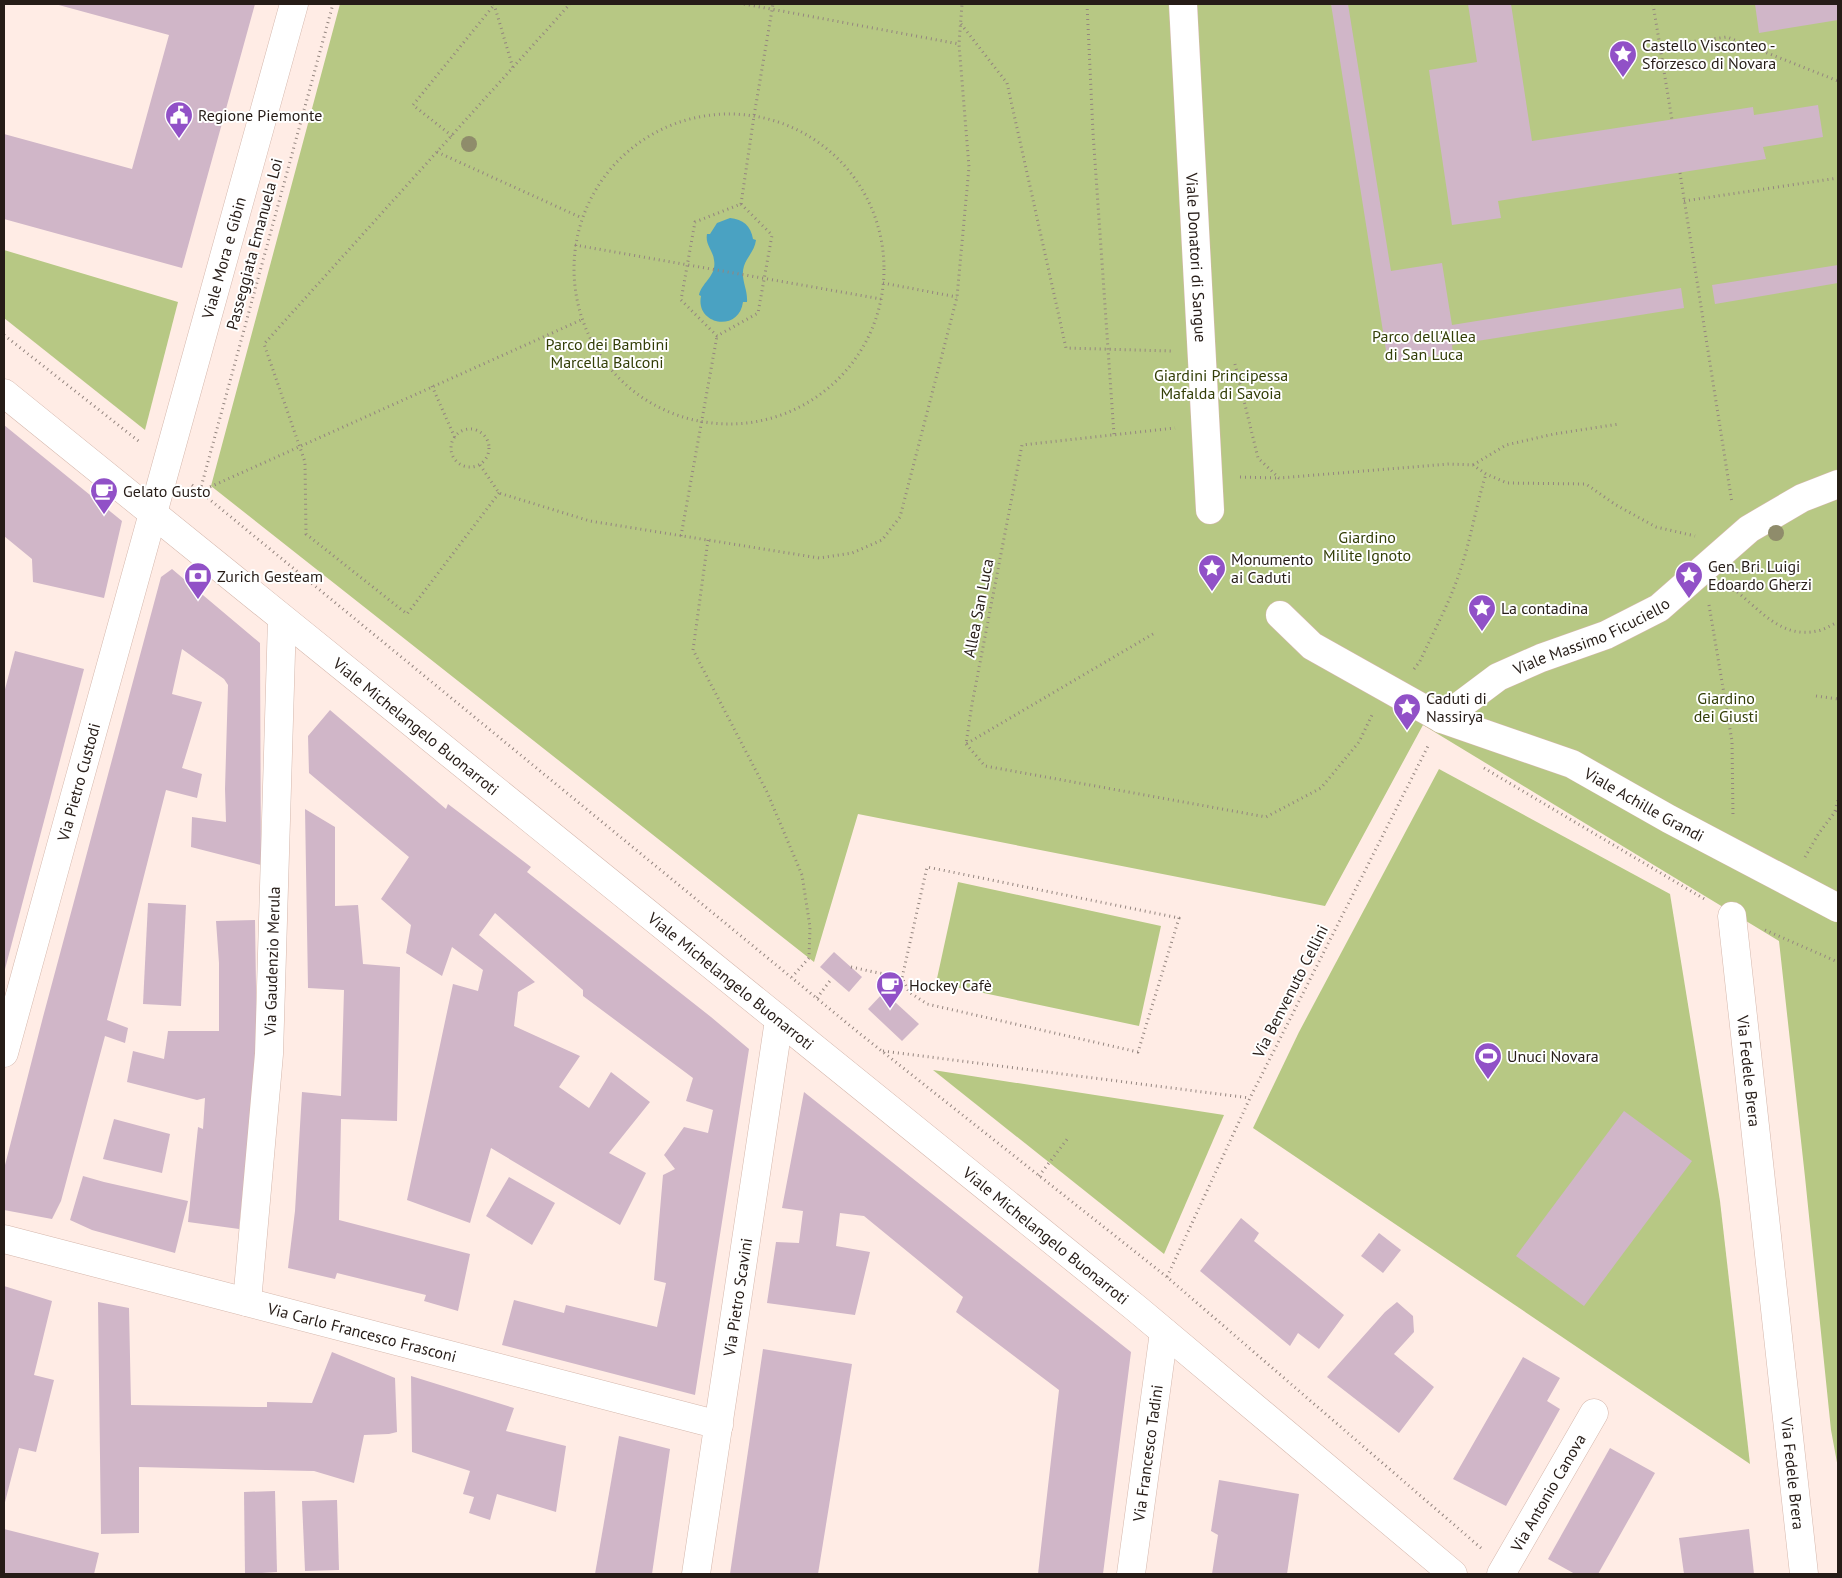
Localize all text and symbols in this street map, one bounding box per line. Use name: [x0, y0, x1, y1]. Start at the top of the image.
place label: Castello Visconteo - Sforzesco di Novara: [1642, 35, 1776, 73]
place icon: Castello Visconteo - Sforzesco di Novara: [1608, 39, 1638, 78]
public building icon: Regione Piemonte: [164, 100, 194, 139]
place label: Regione Piemonte: [198, 105, 322, 125]
street label: Passeggiata Emanuela Loi: [221, 156, 287, 332]
street label: Viale Donatori di Sangue: [1182, 171, 1211, 343]
street label: Viale Mora e Gibin: [197, 194, 250, 322]
park label: Parco dell'Allea di San Luca: [1372, 326, 1476, 364]
park label: Parco dei Bambini Marcella Balconi: [546, 334, 669, 372]
park label: Giardini Principessa Mafalda di Savoia: [1154, 365, 1288, 403]
cafe icon: Gelato Gusto: [89, 476, 119, 515]
place label: Gelato Gusto: [123, 481, 211, 501]
park label: Giardino Milite Ignoto: [1323, 527, 1411, 565]
place label: Monumento ai Caduti: [1231, 549, 1313, 587]
place icon: Monumento ai Caduti: [1197, 553, 1227, 592]
place label: Gen. Bri. Luigi Edoardo Gherzi: [1708, 556, 1812, 594]
street label: Allea San Luca: [959, 557, 997, 659]
place icon: Gen. Bri. Luigi Edoardo Gherzi: [1674, 560, 1704, 599]
bank icon: Zurich Gesteam: [183, 561, 213, 600]
place label: Zurich Gesteam: [217, 566, 323, 586]
place icon: La contadina: [1467, 593, 1497, 632]
street label: Viale Massimo Ficuciello: [1509, 593, 1674, 679]
place label: La contadina: [1501, 598, 1588, 618]
street label: Viale Michelangelo Buonarroti: [328, 653, 503, 799]
place label: Caduti di Nassirya: [1426, 688, 1487, 726]
park label: Giardino dei Giusti: [1694, 688, 1758, 726]
place icon: Caduti di Nassirya: [1392, 692, 1422, 731]
street label: Via Pietro Custodi: [52, 721, 104, 844]
street label: Viale Achille Grandi: [1580, 763, 1708, 846]
street label: Via Gaudenzio Merula: [260, 886, 284, 1037]
street label: Viale Michelangelo Buonarroti: [643, 907, 818, 1054]
street label: Via Benvenuto Cellini: [1247, 921, 1332, 1062]
cafe icon: Hockey Cafè: [875, 970, 905, 1009]
place label: Hockey Cafè: [909, 975, 992, 995]
street label: Via Fedele Brera: [1733, 1013, 1765, 1128]
sports icon: Unuci Novara: [1473, 1041, 1503, 1080]
place label: Unuci Novara: [1507, 1046, 1599, 1066]
street label: Viale Michelangelo Buonarroti: [958, 1162, 1133, 1309]
street label: Via Pietro Scavini: [719, 1237, 756, 1359]
street label: Via Carlo Francesco Frasconi: [265, 1298, 459, 1366]
street label: Via Francesco Tadini: [1128, 1383, 1167, 1524]
street label: Via Fedele Brera: [1777, 1416, 1809, 1531]
street label: Via Antonio Canova: [1506, 1430, 1590, 1556]

